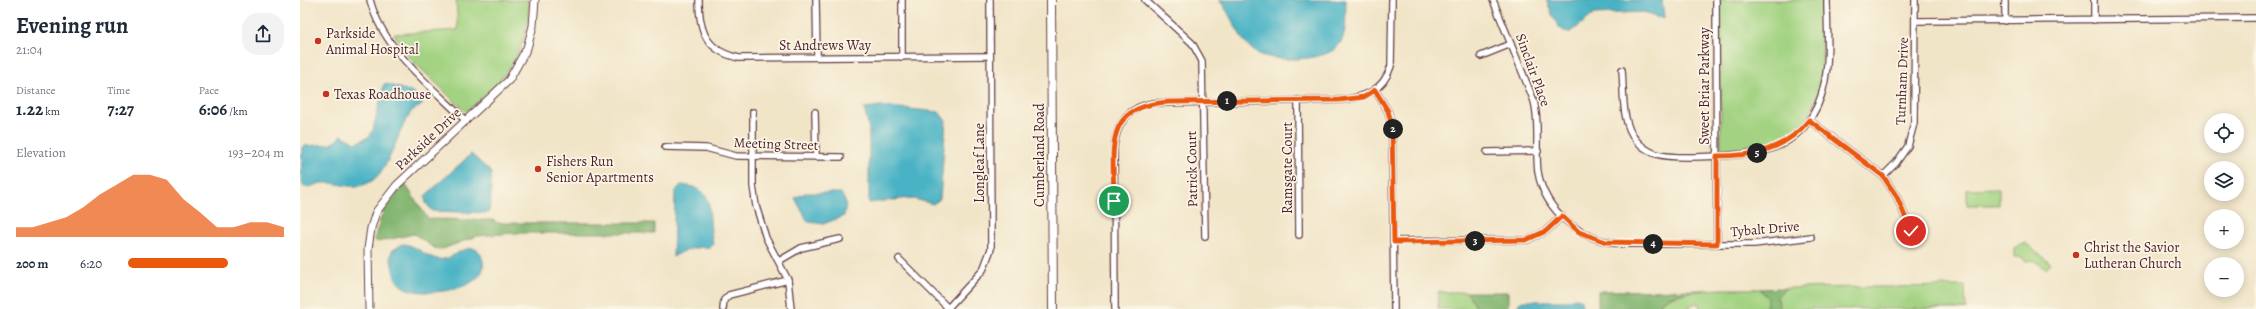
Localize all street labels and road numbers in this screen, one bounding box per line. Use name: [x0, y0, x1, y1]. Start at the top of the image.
street label: Sweet Briar Parkway: [1695, 27, 1714, 145]
street label: Sinclair Place: [1511, 31, 1555, 109]
street label: St Andrews Way: [779, 36, 872, 55]
street label: Turnham Drive: [1891, 37, 1913, 125]
street label: Parkside Drive: [391, 103, 465, 175]
street label: Cumberland Road: [1030, 103, 1049, 207]
street label: Ramsgate Court: [1278, 122, 1297, 214]
street label: Longleaf Lane: [970, 123, 989, 203]
street label: Patrick Court: [1182, 130, 1202, 207]
street label: Meeting Street: [733, 133, 819, 155]
street label: Tybalt Drive: [1730, 217, 1800, 241]

